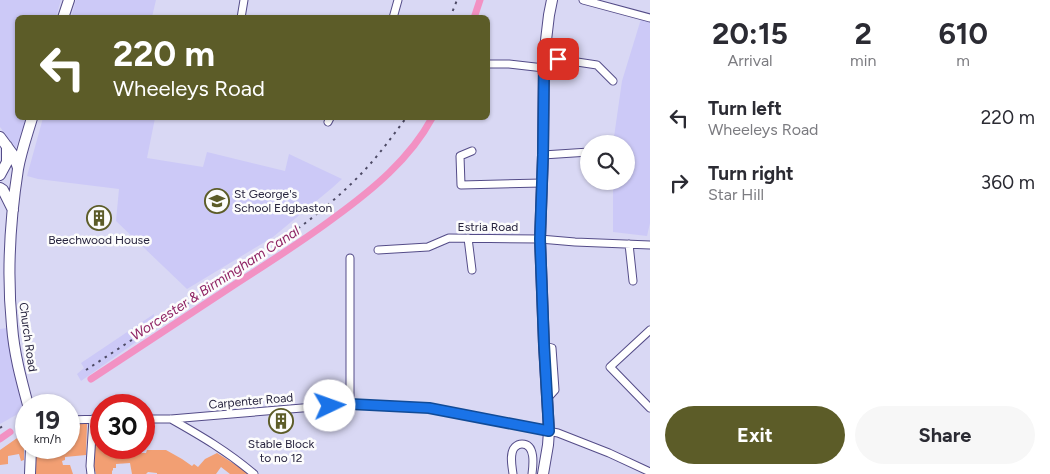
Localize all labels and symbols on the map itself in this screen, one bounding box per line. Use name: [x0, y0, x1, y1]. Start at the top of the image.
pin: [537, 38, 579, 80]
place label: St George's School Edgbaston: [234, 187, 332, 215]
school or university icon: St George's School Edgbaston: [204, 188, 230, 214]
building icon: Beechwood House: [86, 205, 112, 231]
street label: Estria Road: [458, 220, 518, 234]
water label: Worcester & Birmingham Canal: [128, 222, 304, 344]
place label: Beechwood House: [48, 233, 150, 247]
street label: Church Road: [16, 301, 40, 373]
position arrow: [303, 379, 355, 431]
street label: Carpenter Road: [208, 390, 294, 412]
speed limit sign: 30: [90, 394, 155, 459]
building icon: Stable Block to no 12: [268, 408, 294, 434]
place label: Stable Block to no 12: [248, 437, 314, 465]

